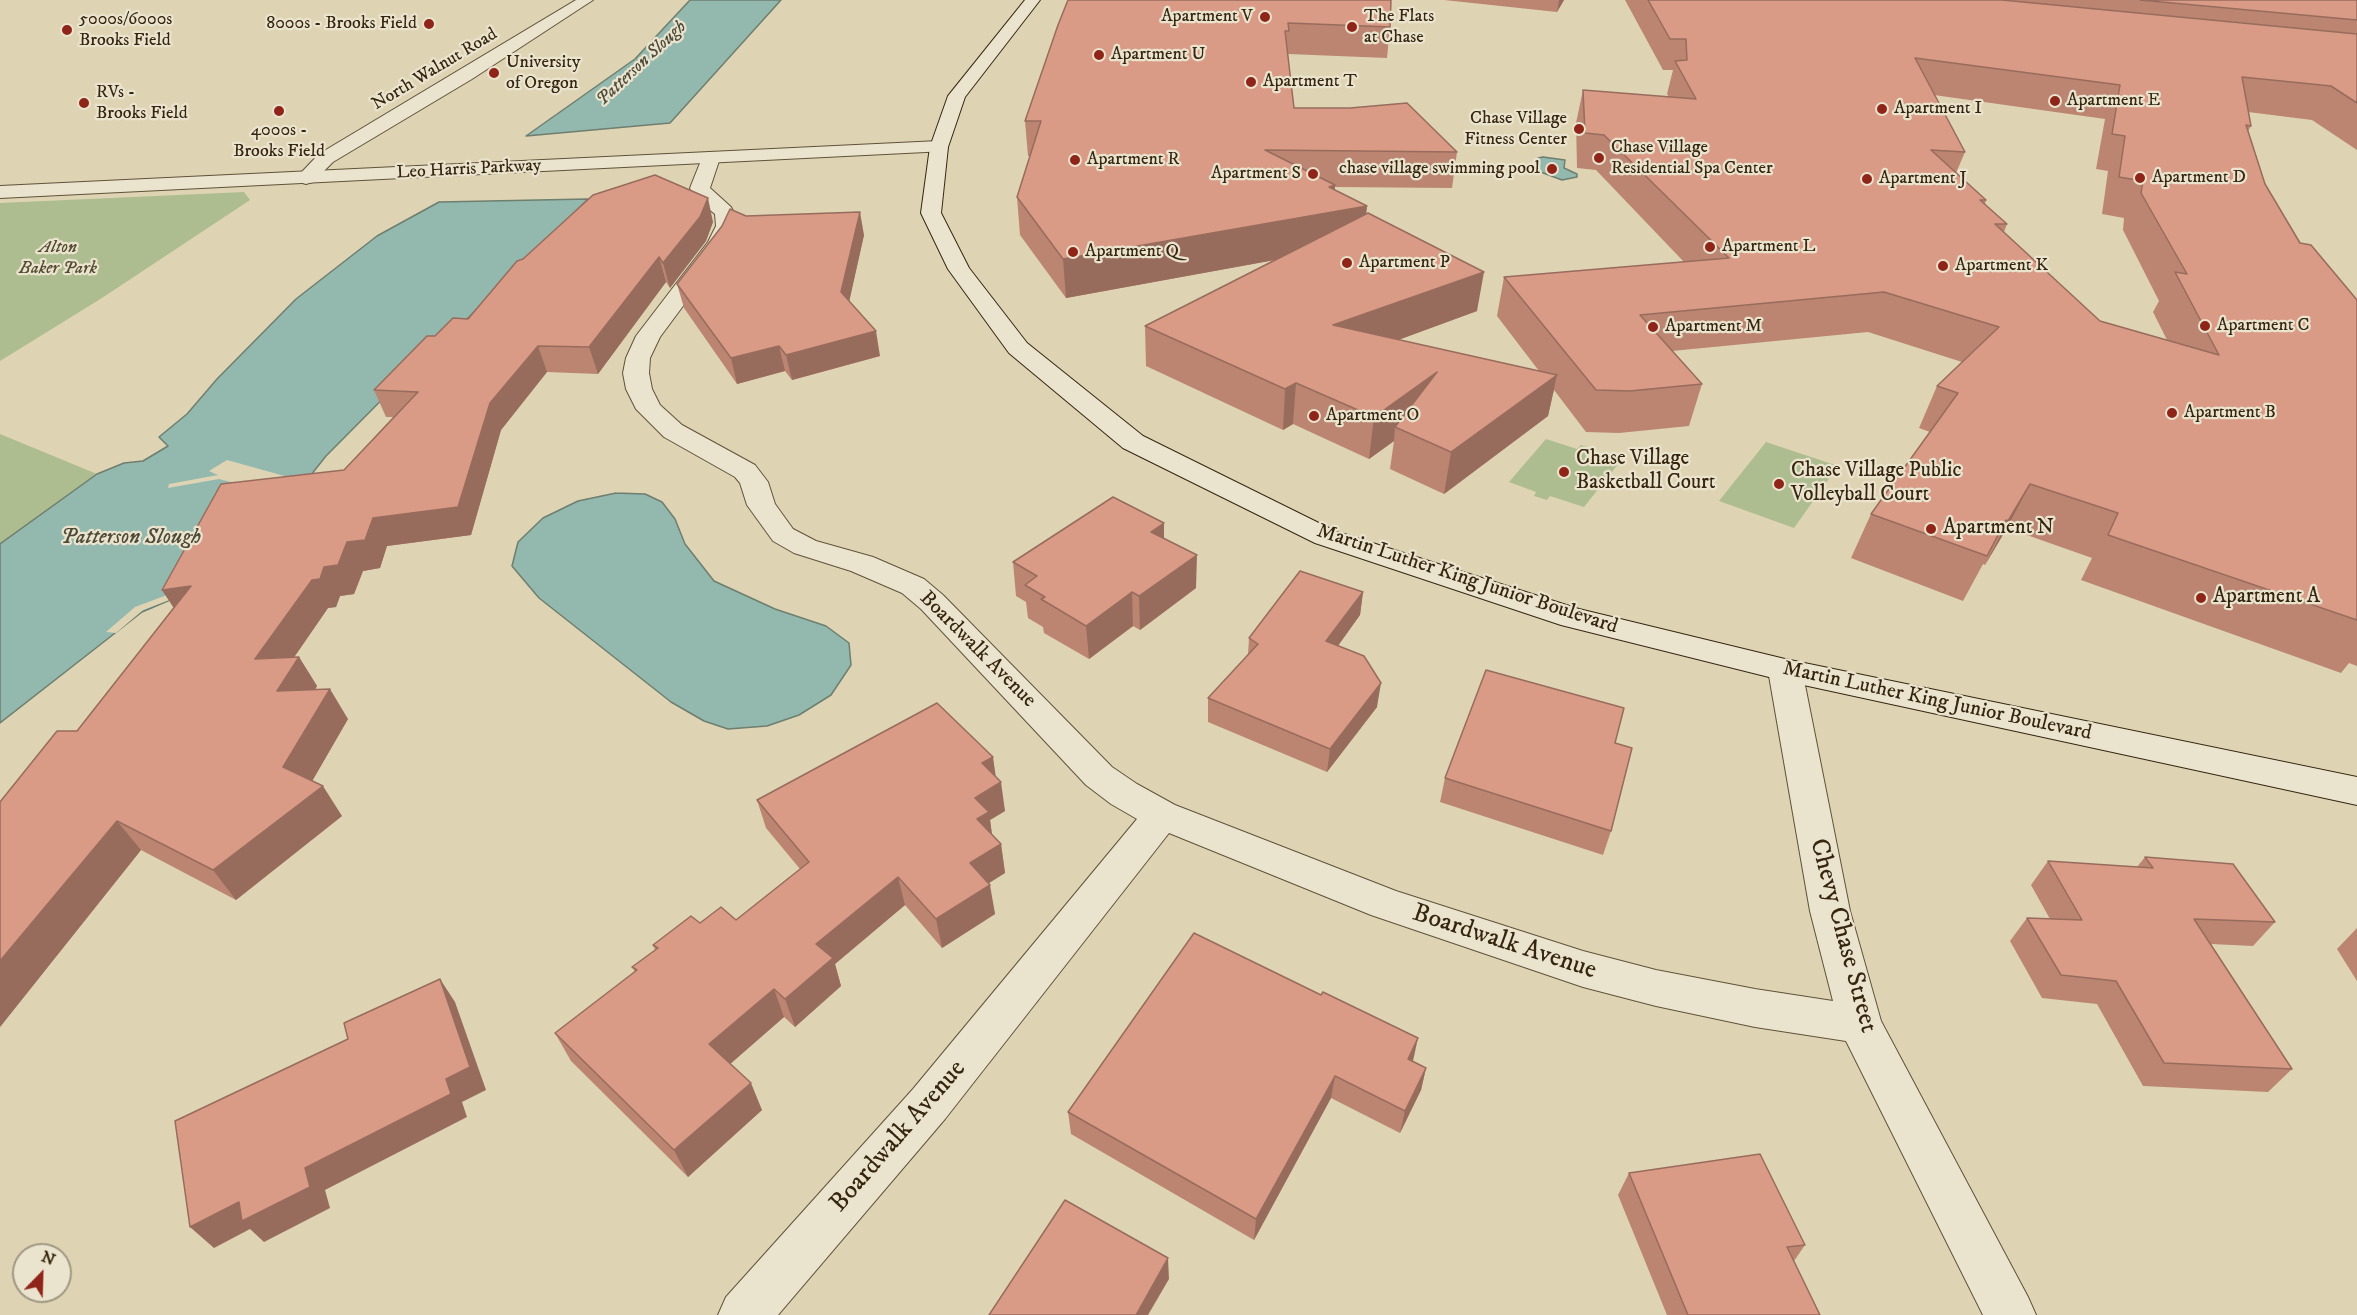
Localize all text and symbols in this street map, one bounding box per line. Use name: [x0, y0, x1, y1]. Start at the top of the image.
place label: Apartment V: [1161, 6, 1253, 28]
place label: The Flats at Chase: [1364, 6, 1434, 48]
place label: 5000s/6000s Brooks Field: [79, 9, 172, 52]
marker: Apartment V: [1258, 10, 1272, 24]
place label: 8000s - Brooks Field: [266, 13, 417, 35]
marker: 8000s - Brooks Field: [422, 17, 436, 31]
water label: Patterson Slough: [593, 17, 691, 111]
marker: The Flats at Chase: [1345, 20, 1359, 34]
marker: 5000s/6000s Brooks Field: [60, 23, 74, 37]
street label: North Walnut Road: [368, 24, 502, 116]
place label: Apartment U: [1111, 44, 1205, 66]
marker: Apartment U: [1092, 48, 1106, 62]
place label: University of Oregon: [506, 52, 580, 94]
marker: University of Oregon: [487, 66, 501, 80]
place label: Apartment T: [1263, 71, 1357, 93]
marker: Apartment T: [1244, 75, 1258, 89]
place label: RVs - Brooks Field: [96, 82, 188, 124]
place label: Apartment E: [2067, 90, 2160, 112]
marker: Apartment E: [2048, 94, 2062, 108]
marker: RVs - Brooks Field: [77, 96, 91, 110]
place label: Apartment I: [1894, 98, 1982, 120]
marker: Apartment I: [1875, 102, 1889, 116]
marker: 4000s - Brooks Field: [272, 104, 286, 118]
place label: Chase Village Fitness Center: [1464, 108, 1567, 150]
place label: 4000s - Brooks Field: [233, 120, 325, 162]
marker: Chase Village Fitness Center: [1572, 122, 1586, 136]
place label: Chase Village Residential Spa Center: [1611, 137, 1773, 180]
place label: Apartment R: [1087, 149, 1179, 171]
marker: Chase Village Residential Spa Center: [1592, 151, 1606, 165]
marker: Apartment R: [1068, 153, 1082, 167]
street label: Leo Harris Parkway: [396, 155, 542, 185]
place label: chase village swimming pool: [1339, 158, 1540, 180]
marker: chase village swimming pool: [1545, 162, 1559, 176]
place label: Apartment S: [1211, 163, 1301, 185]
marker: Apartment S: [1306, 167, 1320, 181]
place label: Apartment D: [2152, 167, 2246, 189]
place label: Apartment J: [1879, 168, 1967, 190]
marker: Apartment D: [2133, 171, 2147, 185]
marker: Apartment J: [1860, 172, 1874, 186]
place label: Apartment L: [1722, 236, 1815, 258]
park label: Alton Baker Park: [19, 237, 97, 280]
marker: Apartment L: [1703, 240, 1717, 254]
place label: Apartment Q: [1085, 241, 1179, 263]
marker: Apartment Q: [1066, 245, 1080, 259]
place label: Apartment P: [1359, 252, 1450, 274]
place label: Apartment K: [1955, 255, 2048, 277]
marker: Apartment P: [1340, 256, 1354, 270]
marker: Apartment K: [1936, 259, 1950, 273]
place label: Apartment C: [2217, 315, 2309, 337]
place label: Apartment M: [1665, 316, 1762, 338]
marker: Apartment C: [2198, 319, 2212, 333]
marker: Apartment M: [1646, 320, 1660, 334]
place label: Apartment B: [2184, 402, 2276, 424]
place label: Apartment O: [1326, 405, 1419, 427]
marker: Apartment B: [2165, 406, 2179, 420]
marker: Apartment O: [1307, 409, 1321, 423]
place label: Chase Village Basketball Court: [1576, 447, 1716, 497]
place label: Chase Village Public Volleyball Court: [1791, 459, 1961, 509]
marker: Chase Village Basketball Court: [1557, 465, 1571, 479]
marker: Chase Village Public Volleyball Court: [1772, 477, 1786, 491]
place label: Apartment N: [1943, 516, 2054, 542]
street label: Martin Luther King Junior Boulevard: [1313, 519, 1621, 641]
marker: Apartment N: [1924, 522, 1938, 536]
water label: Patterson Slough: [61, 525, 201, 551]
place label: Apartment A: [2213, 585, 2320, 611]
street label: Boardwalk Avenue: [913, 586, 1041, 714]
marker: Apartment A: [2194, 591, 2208, 605]
street label: Martin Luther King Junior Boulevard: [1780, 657, 2094, 747]
street label: Chevy Chase Street: [1801, 836, 1883, 1036]
street label: Boardwalk Avenue: [1408, 899, 1600, 987]
street label: Boardwalk Avenue: [824, 1055, 974, 1219]
north arrow: [12, 1243, 72, 1303]
text: N: [38, 1246, 58, 1270]

